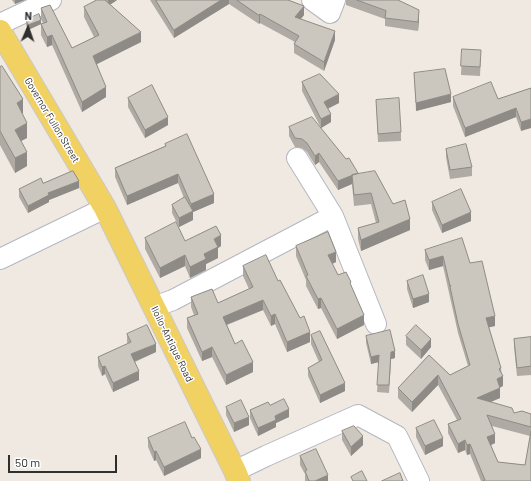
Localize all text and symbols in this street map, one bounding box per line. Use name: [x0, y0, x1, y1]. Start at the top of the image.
north arrow: [8, 8, 48, 48]
text: N: [25, 9, 32, 22]
street label: Governor Fullon Street: [22, 75, 82, 165]
street label: Iloilo-Antique Road: [149, 304, 195, 384]
scale bar: [10, 447, 119, 473]
text: 50 m: [15, 455, 40, 469]

